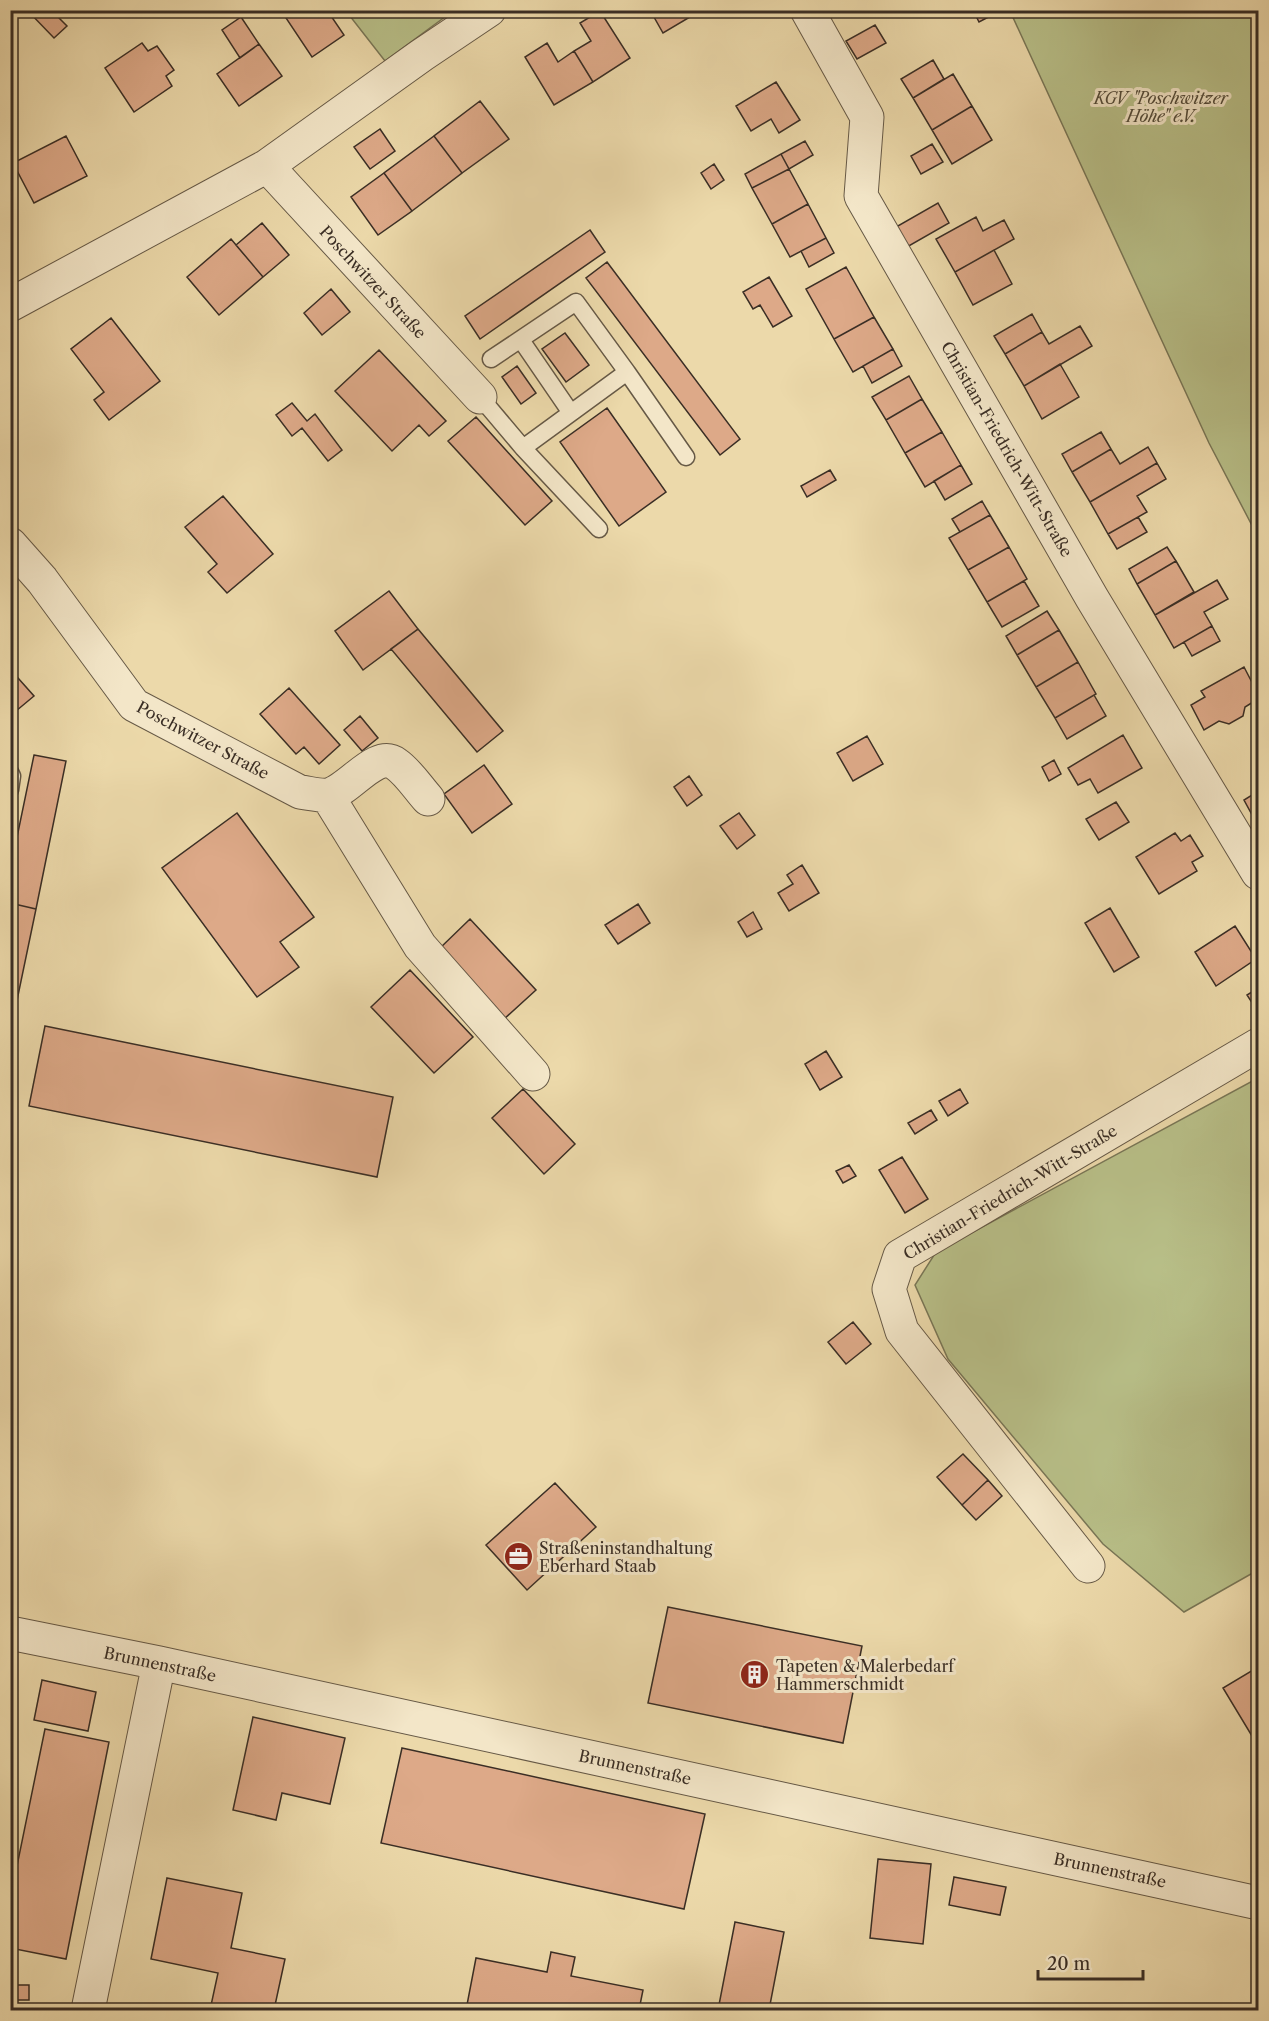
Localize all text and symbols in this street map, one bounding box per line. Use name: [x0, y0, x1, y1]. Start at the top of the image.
park label: KGV "Poschwitzer Höhe" e.V.: [1092, 88, 1229, 126]
street label: Poschwitzer Straße: [316, 221, 430, 343]
street label: Christian-Friedrich-Witt-Straße: [937, 338, 1077, 560]
street label: Poschwitzer Straße: [133, 697, 273, 783]
street label: Christian-Friedrich-Witt-Straße: [900, 1120, 1120, 1264]
place label: Straßeninstandhaltung Eberhard Staab: [539, 1538, 713, 1576]
office icon: Straßeninstandhaltung Eberhard Staab: [502, 1541, 534, 1573]
street label: Brunnenstraße: [102, 1642, 218, 1686]
place label: Tapeten & Malerbedarf Hammerschmidt: [776, 1656, 956, 1694]
building icon: Tapeten & Malerbedarf Hammerschmidt: [739, 1659, 771, 1691]
street label: Brunnenstraße: [577, 1745, 693, 1789]
street label: Brunnenstraße: [1052, 1848, 1168, 1892]
scale bar: [1038, 1943, 1143, 1981]
text: 20 m: [1047, 1953, 1091, 1975]

